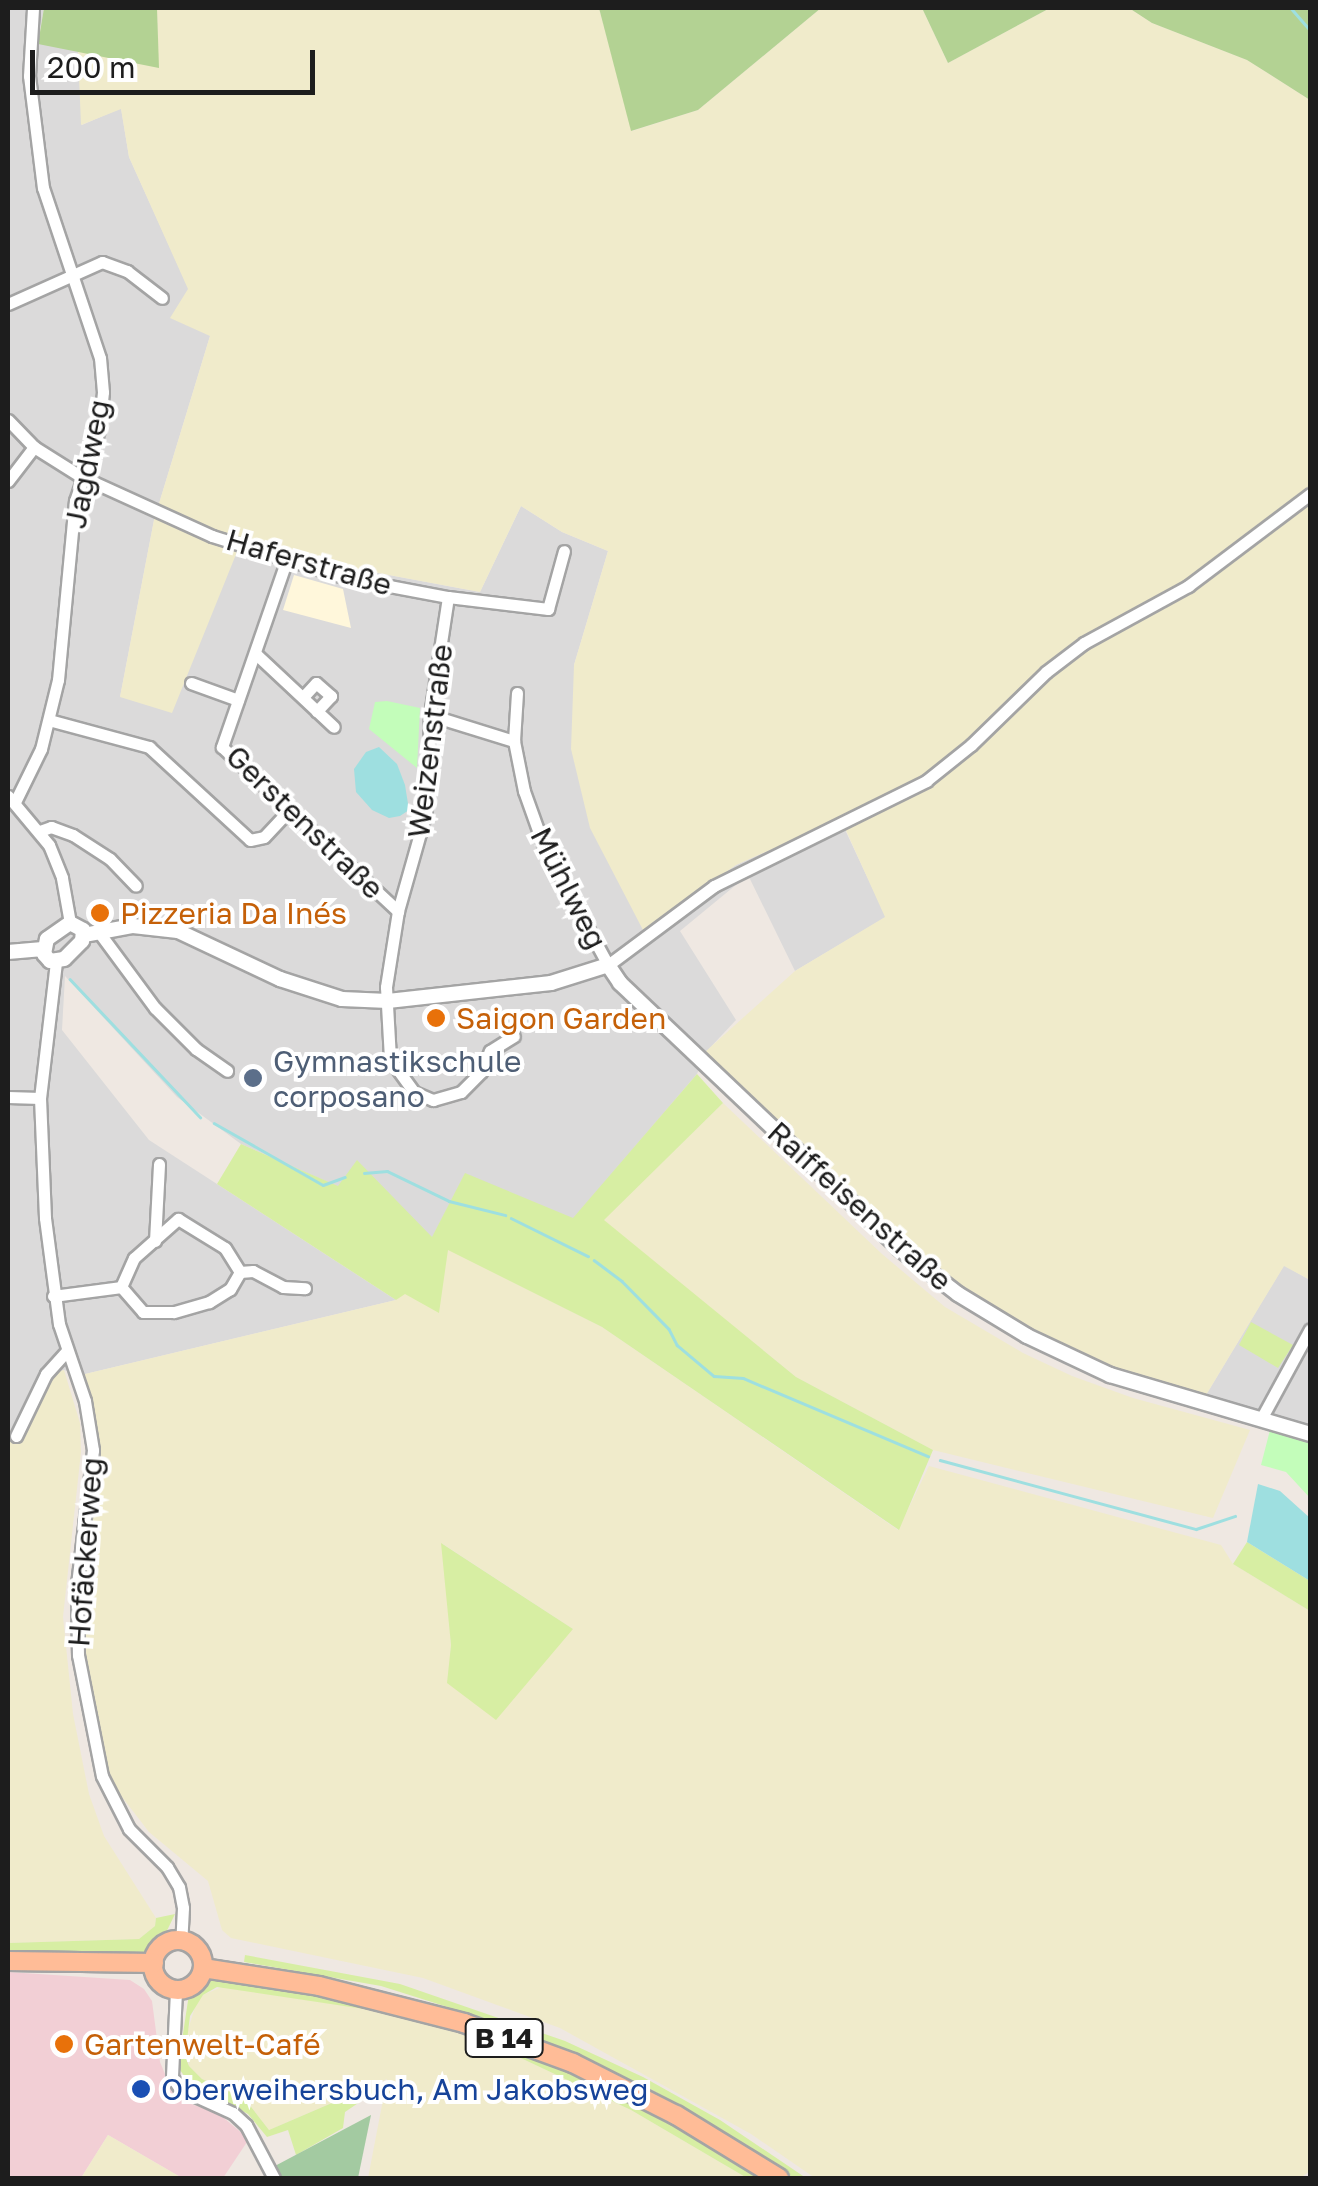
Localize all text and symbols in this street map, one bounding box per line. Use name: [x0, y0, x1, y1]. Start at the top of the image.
scale bar: [35, 30, 320, 92]
text: 200 m: [47, 49, 136, 85]
street label: Jagdweg: [57, 397, 117, 531]
street label: Haferstraße: [222, 521, 396, 603]
street label: Weizenstraße: [400, 642, 460, 840]
street label: Gerstenstraße: [219, 738, 391, 906]
street label: Mühlweg: [523, 821, 615, 955]
place label: Pizzeria Da Inés: [120, 895, 347, 931]
marker: Pizzeria Da Inés: [89, 902, 111, 924]
place label: Saigon Garden: [456, 1000, 666, 1036]
marker: Saigon Garden: [425, 1007, 447, 1029]
place label: Gymnastikschule corposano: [273, 1043, 521, 1114]
marker: Gymnastikschule corposano: [242, 1067, 264, 1089]
street label: Raiffeisenstraße: [761, 1114, 959, 1298]
street label: Hofäckerweg: [60, 1456, 110, 1648]
road number: B 14: [464, 2015, 544, 2061]
place label: Gartenwelt-Café: [84, 2026, 321, 2062]
marker: Gartenwelt-Café: [53, 2033, 75, 2055]
place label: Oberweihersbuch, Am Jakobsweg: [161, 2071, 648, 2107]
marker: Oberweihersbuch, Am Jakobsweg: [130, 2078, 152, 2100]

